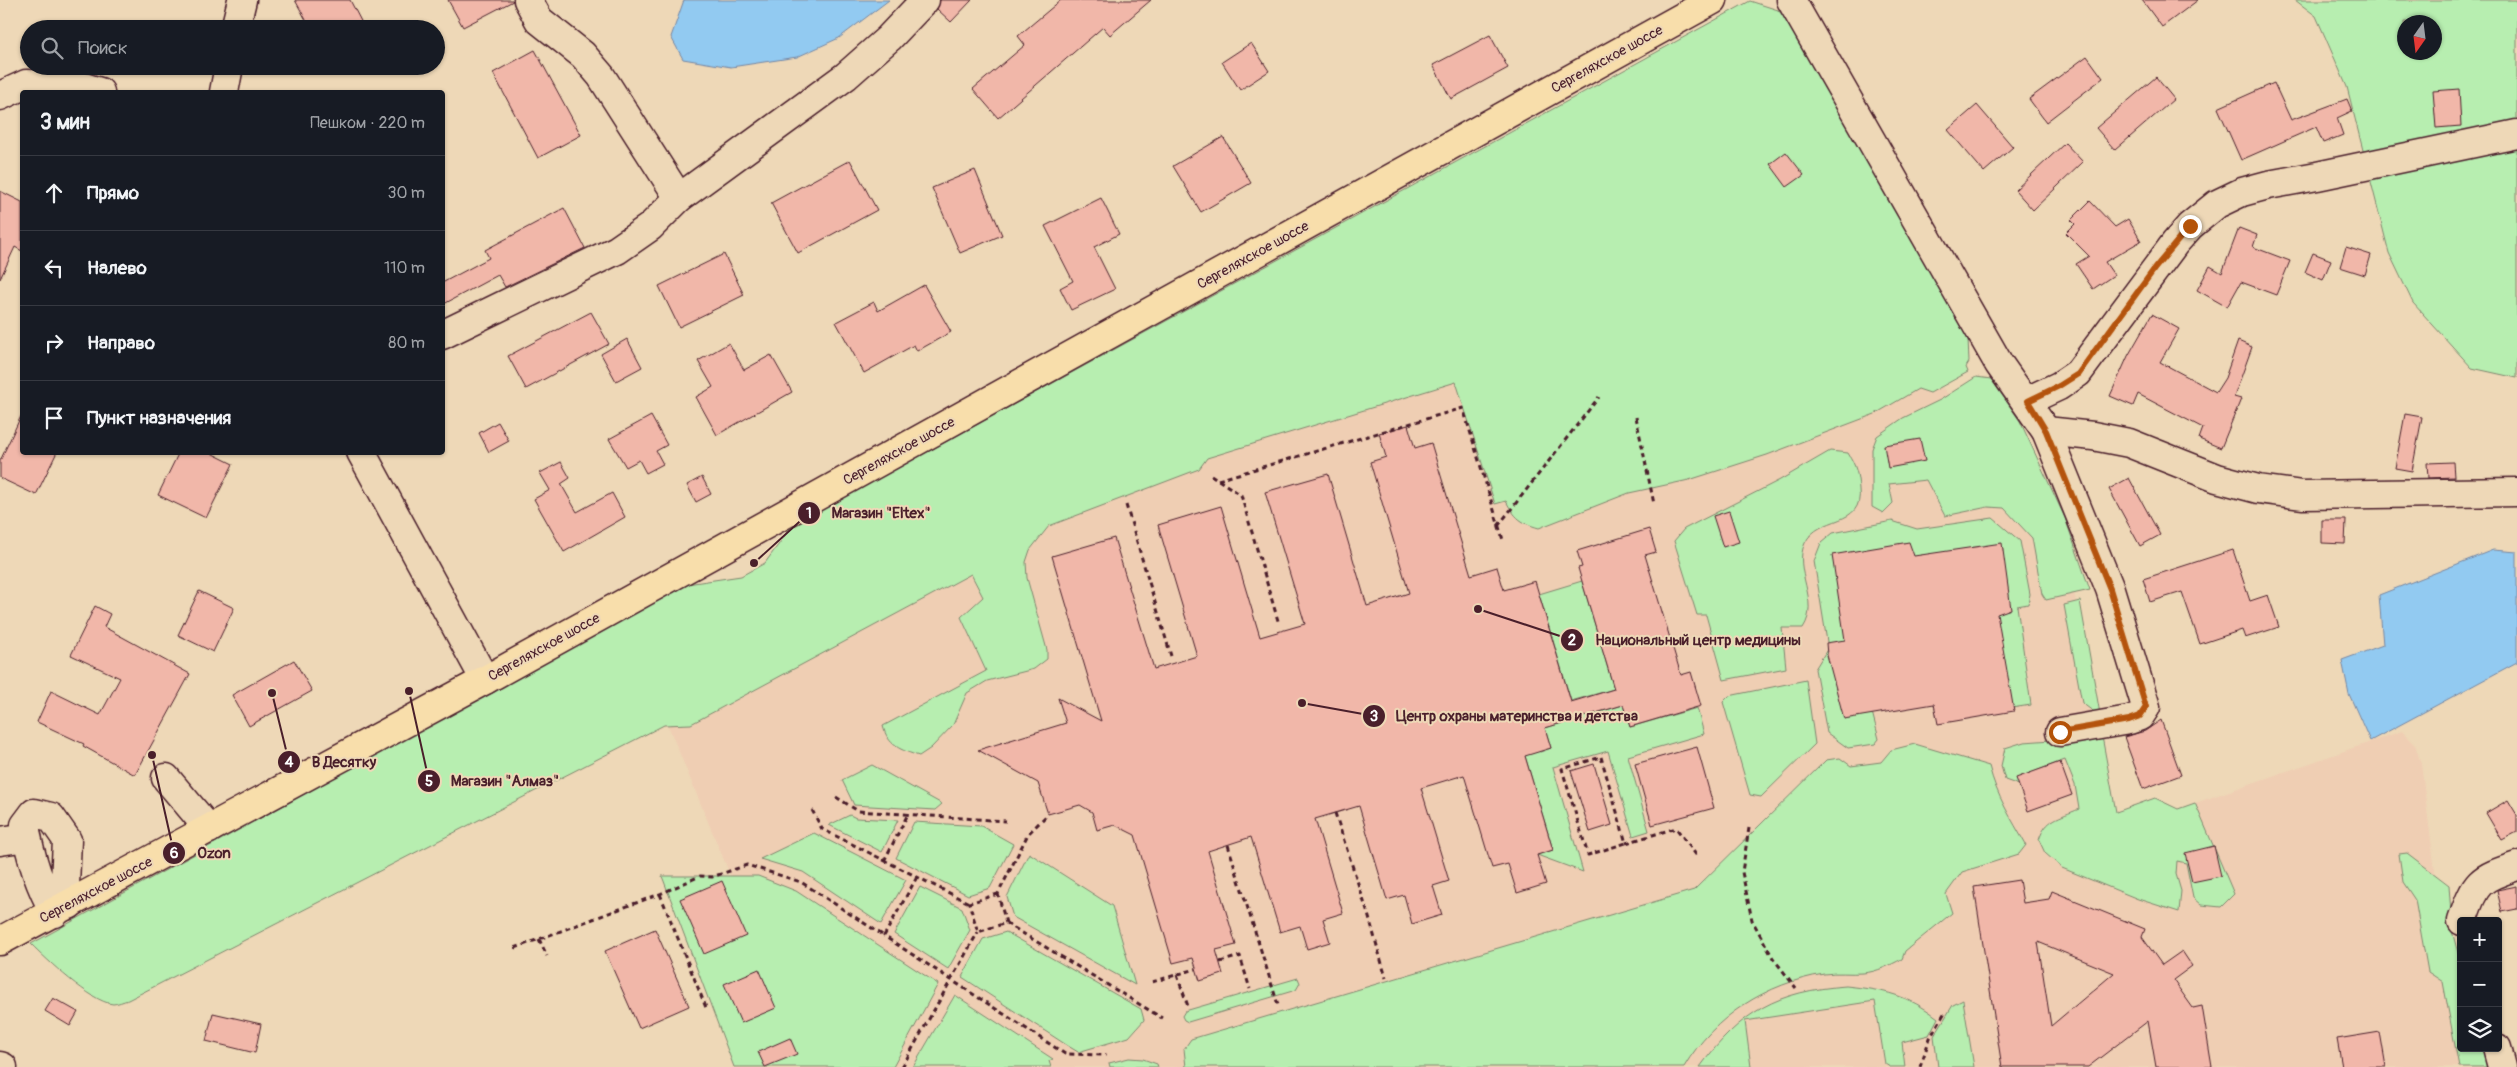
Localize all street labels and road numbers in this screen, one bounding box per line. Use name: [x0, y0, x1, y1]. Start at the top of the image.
street label: Сергеляхское шоссе: [1548, 21, 1666, 97]
street label: Сергеляхское шоссе: [1194, 217, 1312, 293]
street label: Сергеляхское шоссе: [840, 413, 958, 489]
street label: Сергеляхское шоссе: [485, 609, 603, 685]
street label: Сергеляхское шоссе: [37, 853, 155, 927]

